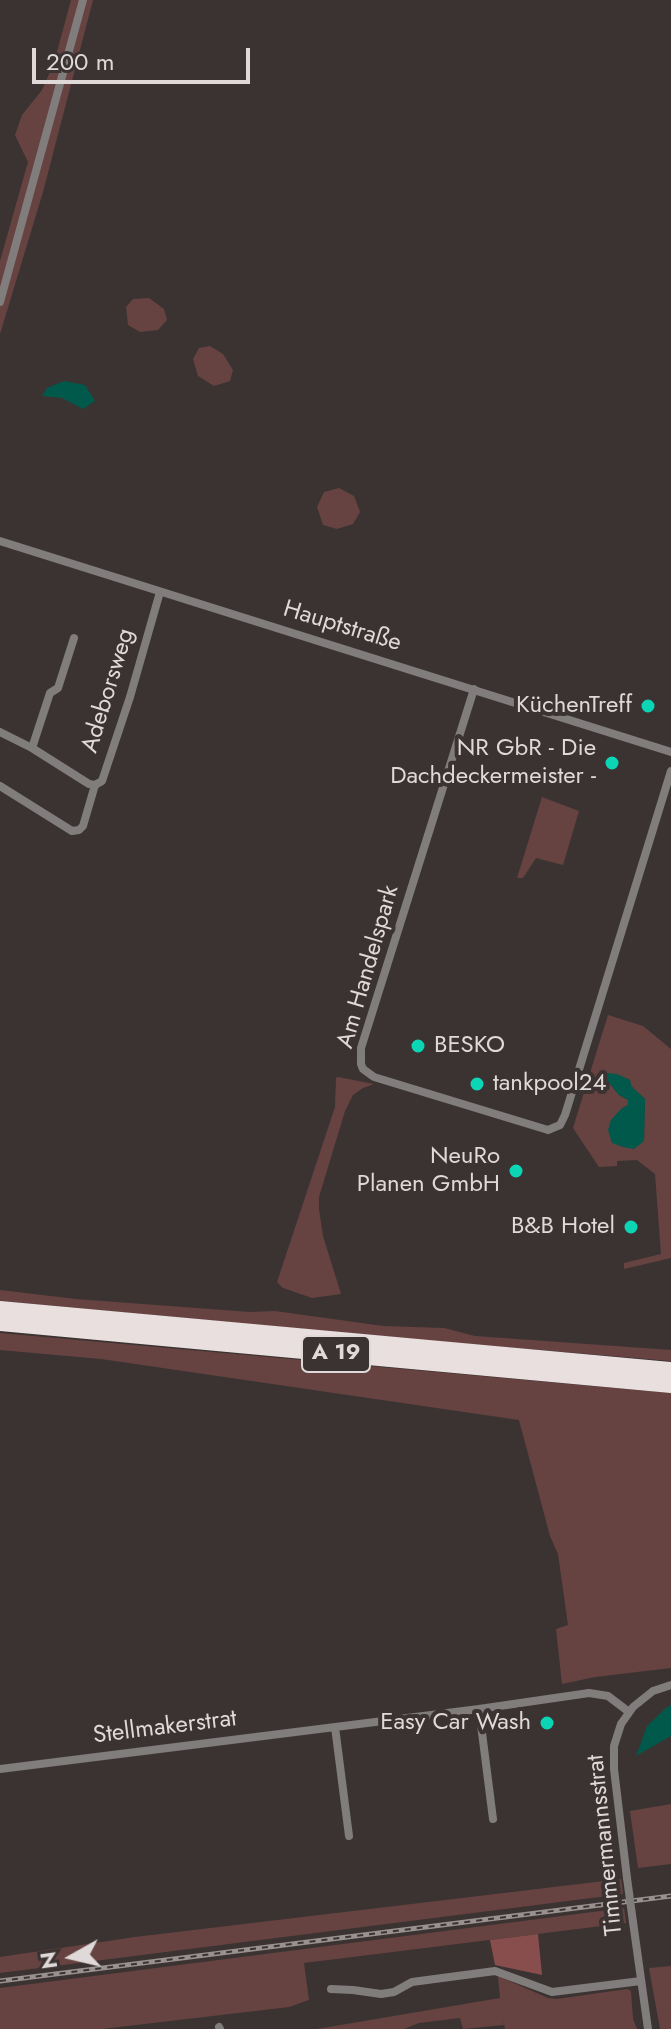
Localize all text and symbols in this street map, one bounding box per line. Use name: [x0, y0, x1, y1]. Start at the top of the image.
scale bar: [36, 32, 254, 82]
text: 200 m: [46, 44, 114, 79]
street label: Hauptstraße: [280, 595, 404, 659]
street label: Adeborsweg: [76, 625, 142, 757]
place label: KüchenTreff: [516, 692, 632, 720]
marker: KüchenTreff: [639, 697, 657, 715]
place label: NR GbR - Die Dachdeckermeister -: [390, 735, 596, 791]
marker: NR GbR - Die Dachdeckermeister -: [603, 754, 621, 772]
street label: Am Handelspark: [332, 882, 406, 1052]
place label: BESKO: [434, 1032, 505, 1060]
marker: BESKO: [409, 1037, 427, 1055]
place label: tankpool24: [493, 1070, 607, 1098]
marker: tankpool24: [468, 1075, 486, 1093]
place label: NeuRo Planen GmbH: [357, 1143, 500, 1199]
marker: NeuRo Planen GmbH: [507, 1162, 525, 1180]
place label: B&B Hotel: [511, 1213, 615, 1241]
marker: B&B Hotel: [622, 1218, 640, 1236]
road number: A 19: [302, 1336, 370, 1372]
street label: Stellmakerstrat: [92, 1705, 238, 1751]
place label: Easy Car Wash: [380, 1709, 531, 1737]
marker: Easy Car Wash: [538, 1714, 556, 1732]
street label: Timmermannsstrat: [582, 1753, 630, 1937]
north arrow: [32, 1917, 112, 1997]
text: N: [31, 1949, 65, 1971]

